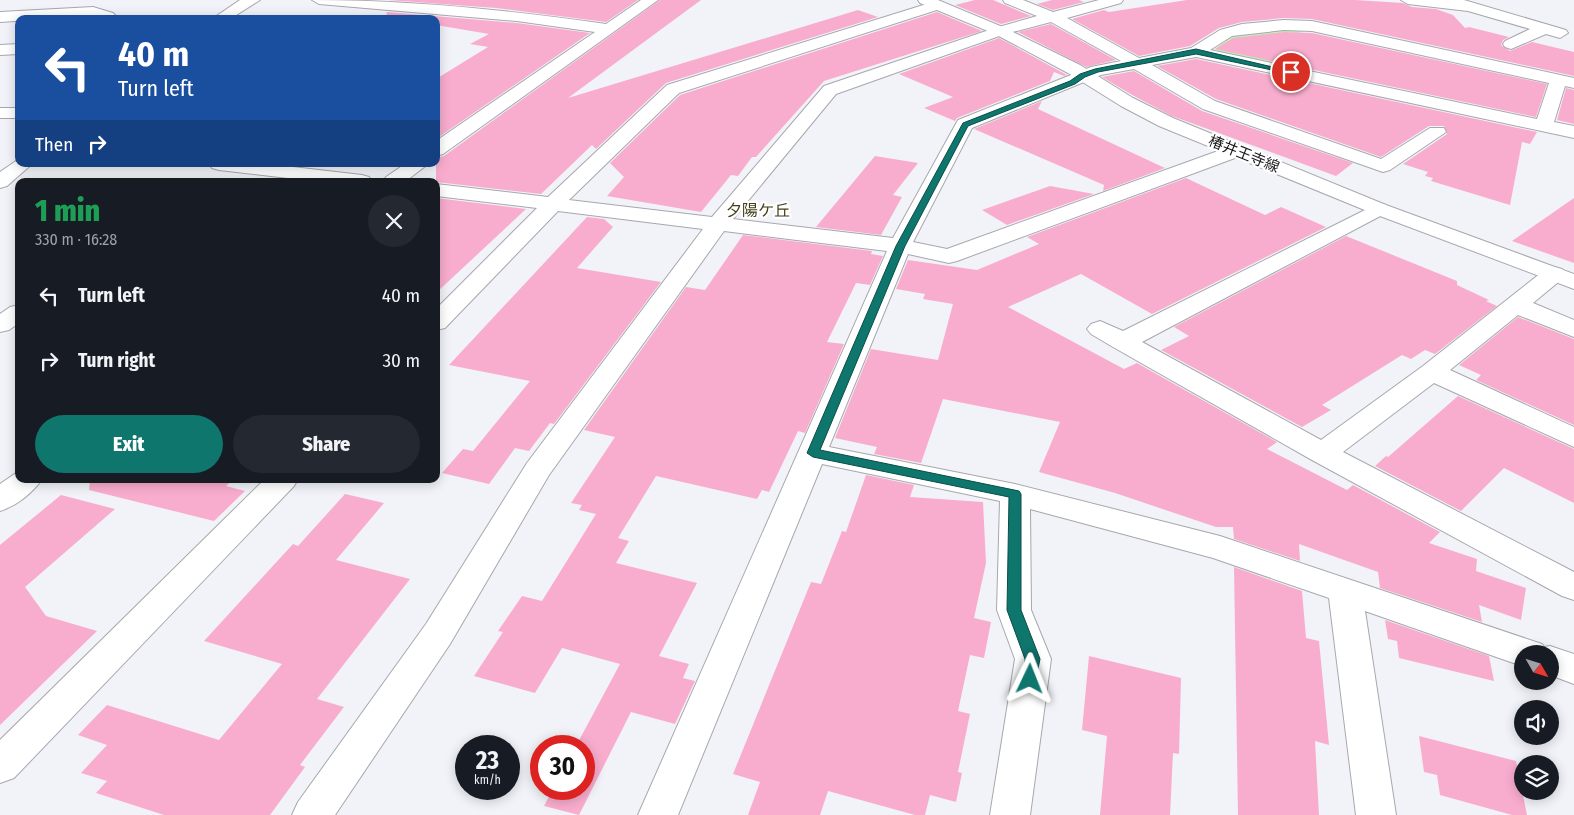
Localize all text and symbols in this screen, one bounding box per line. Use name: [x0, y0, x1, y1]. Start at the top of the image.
text: 40 m: [118, 33, 189, 75]
icon: left: [35, 35, 100, 100]
pin: [1270, 51, 1312, 93]
icon: arrive: [1277, 58, 1305, 86]
text: Turn left: [118, 75, 194, 102]
icon: right: [83, 130, 111, 158]
street label: 椿井王寺線: [1206, 132, 1282, 176]
text: Then: [35, 133, 73, 156]
text: 1 min: [35, 193, 100, 229]
button: close: [368, 195, 420, 247]
district label: 夕陽ケ丘: [726, 201, 790, 220]
text: 330 m · 16:28: [35, 230, 117, 249]
icon: left: [35, 282, 63, 310]
text: Turn left: [78, 284, 145, 307]
text: 40 m: [382, 284, 420, 307]
icon: right: [35, 347, 63, 375]
text: Turn right: [78, 349, 155, 372]
text: 30 m: [382, 349, 420, 372]
button: Exit: [35, 415, 223, 473]
button: Share: [233, 415, 420, 473]
north arrow: [1514, 645, 1559, 690]
map controls: [1514, 645, 1559, 800]
position arrow: [1003, 652, 1055, 704]
button: sound: [1514, 700, 1559, 745]
speed limit sign: 30: [530, 735, 595, 800]
text: 23: [476, 746, 499, 776]
button: layers: [1514, 755, 1559, 800]
text: km/h: [474, 773, 501, 787]

